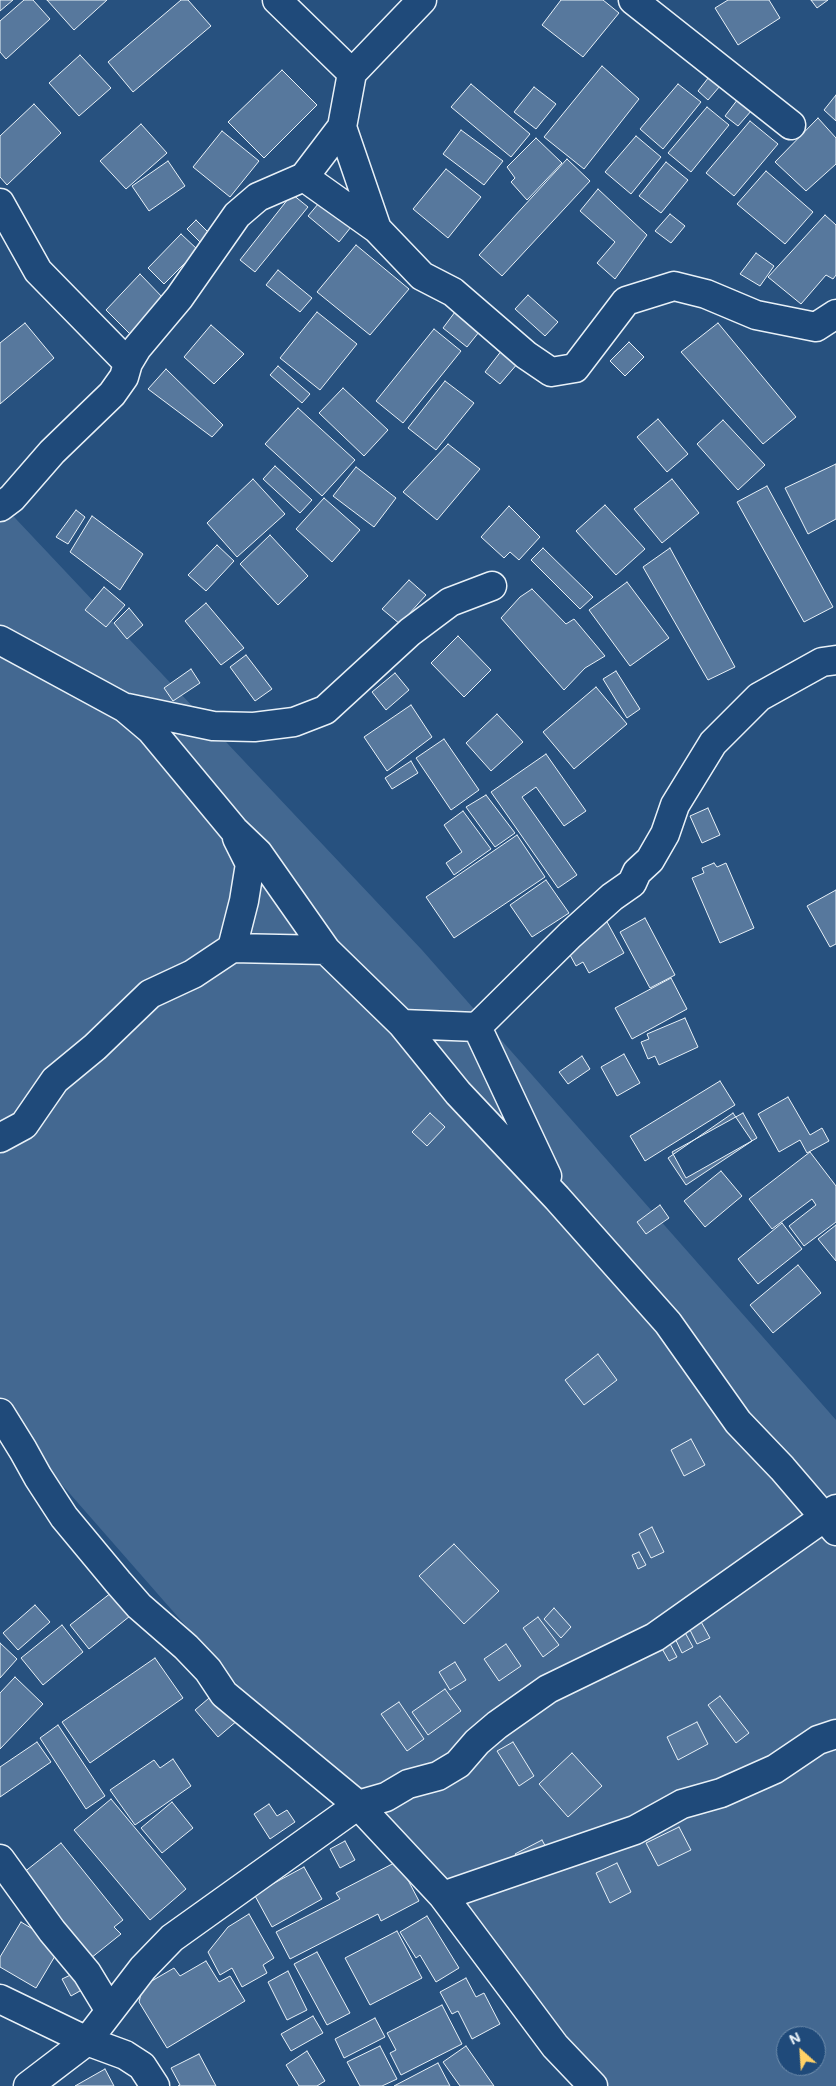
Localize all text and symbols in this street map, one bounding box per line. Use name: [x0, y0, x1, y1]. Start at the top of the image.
north arrow: [776, 2026, 826, 2076]
text: N: [786, 2027, 804, 2049]

